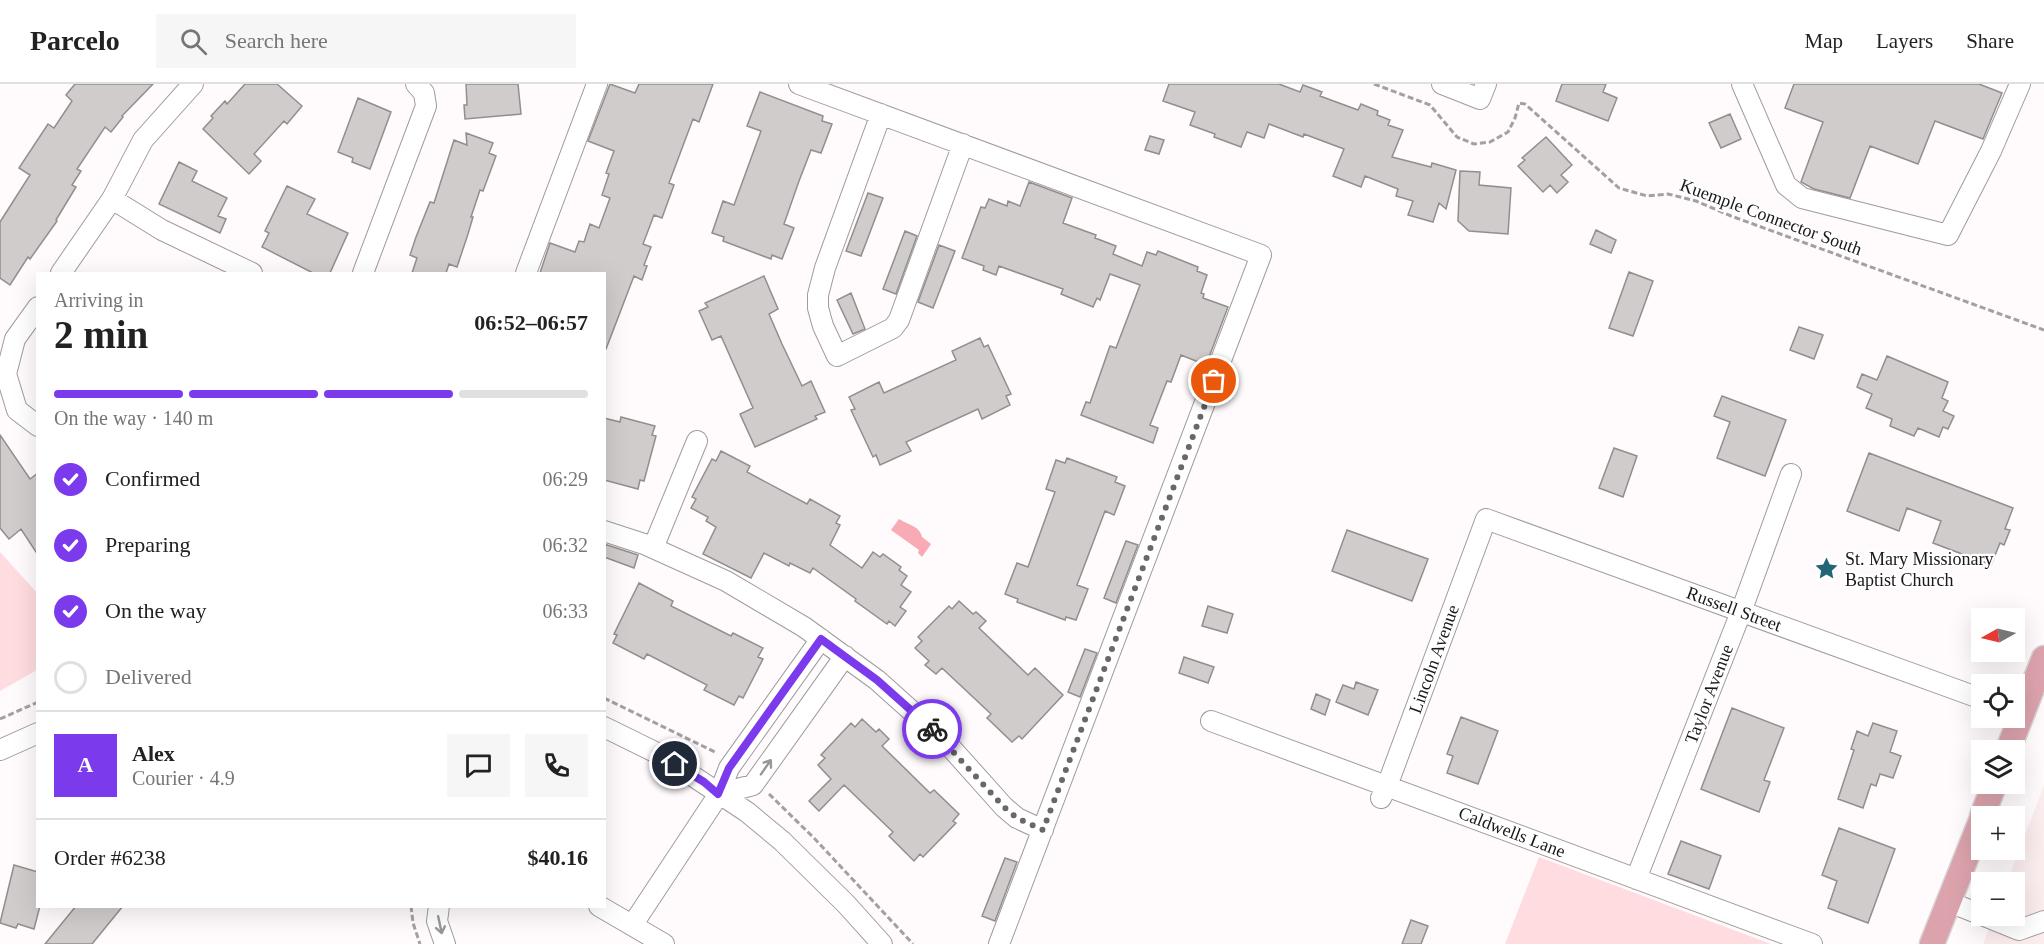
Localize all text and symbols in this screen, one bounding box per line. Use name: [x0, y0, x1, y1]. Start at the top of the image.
search box: [156, 14, 576, 68]
text: Parcelo: [30, 25, 120, 56]
icon: search: [177, 25, 210, 58]
text: Search here: [225, 28, 328, 53]
text: Map: [1805, 29, 1843, 53]
text: Layers: [1876, 29, 1933, 53]
text: Share: [1966, 29, 2014, 53]
street label: Kuemple Connector South: [1677, 175, 1865, 259]
text: Arriving in: [54, 289, 143, 311]
text: 06:52–06:57: [474, 310, 588, 335]
text: 2 min: [54, 313, 148, 356]
pin: [1188, 355, 1239, 406]
icon: bag: [1197, 364, 1230, 397]
text: On the way · 140 m: [54, 407, 213, 429]
icon: check: [54, 463, 87, 496]
text: Confirmed: [105, 466, 200, 491]
text: 06:29: [542, 468, 588, 490]
icon: check: [54, 529, 87, 562]
text: Preparing: [105, 532, 191, 557]
text: 06:32: [542, 534, 588, 556]
place label: St. Mary Missionary Baptist Church: [1845, 549, 1994, 590]
place icon: St. Mary Missionary Baptist Church: [1814, 556, 1840, 582]
street label: Russell Street: [1684, 583, 1784, 635]
icon: check: [54, 595, 87, 628]
text: On the way: [105, 598, 206, 623]
text: 06:33: [542, 600, 588, 622]
street label: Lincoln Avenue: [1405, 602, 1463, 716]
north arrow: [1971, 608, 2025, 662]
map controls: [1971, 608, 2025, 926]
street label: Taylor Avenue: [1681, 641, 1737, 747]
text: Delivered: [105, 664, 192, 689]
button: locate: [1971, 674, 2025, 728]
courier: [902, 699, 962, 759]
icon: bike: [916, 713, 949, 746]
button: chat: [447, 734, 510, 797]
button: phone: [525, 734, 588, 797]
pin: [649, 738, 700, 789]
button: layers: [1971, 740, 2025, 794]
text: Alex: [132, 741, 175, 766]
icon: home: [658, 747, 691, 780]
text: A: [78, 752, 93, 777]
one-way arrow: [760, 759, 772, 775]
text: Courier · 4.9: [132, 767, 235, 789]
street label: Caldwells Lane: [1456, 803, 1568, 861]
button: +: [1971, 806, 2025, 860]
text: Order #6238: [54, 845, 166, 870]
text: $40.16: [528, 845, 588, 870]
button: −: [1971, 872, 2025, 926]
one-way arrow: [435, 915, 446, 934]

